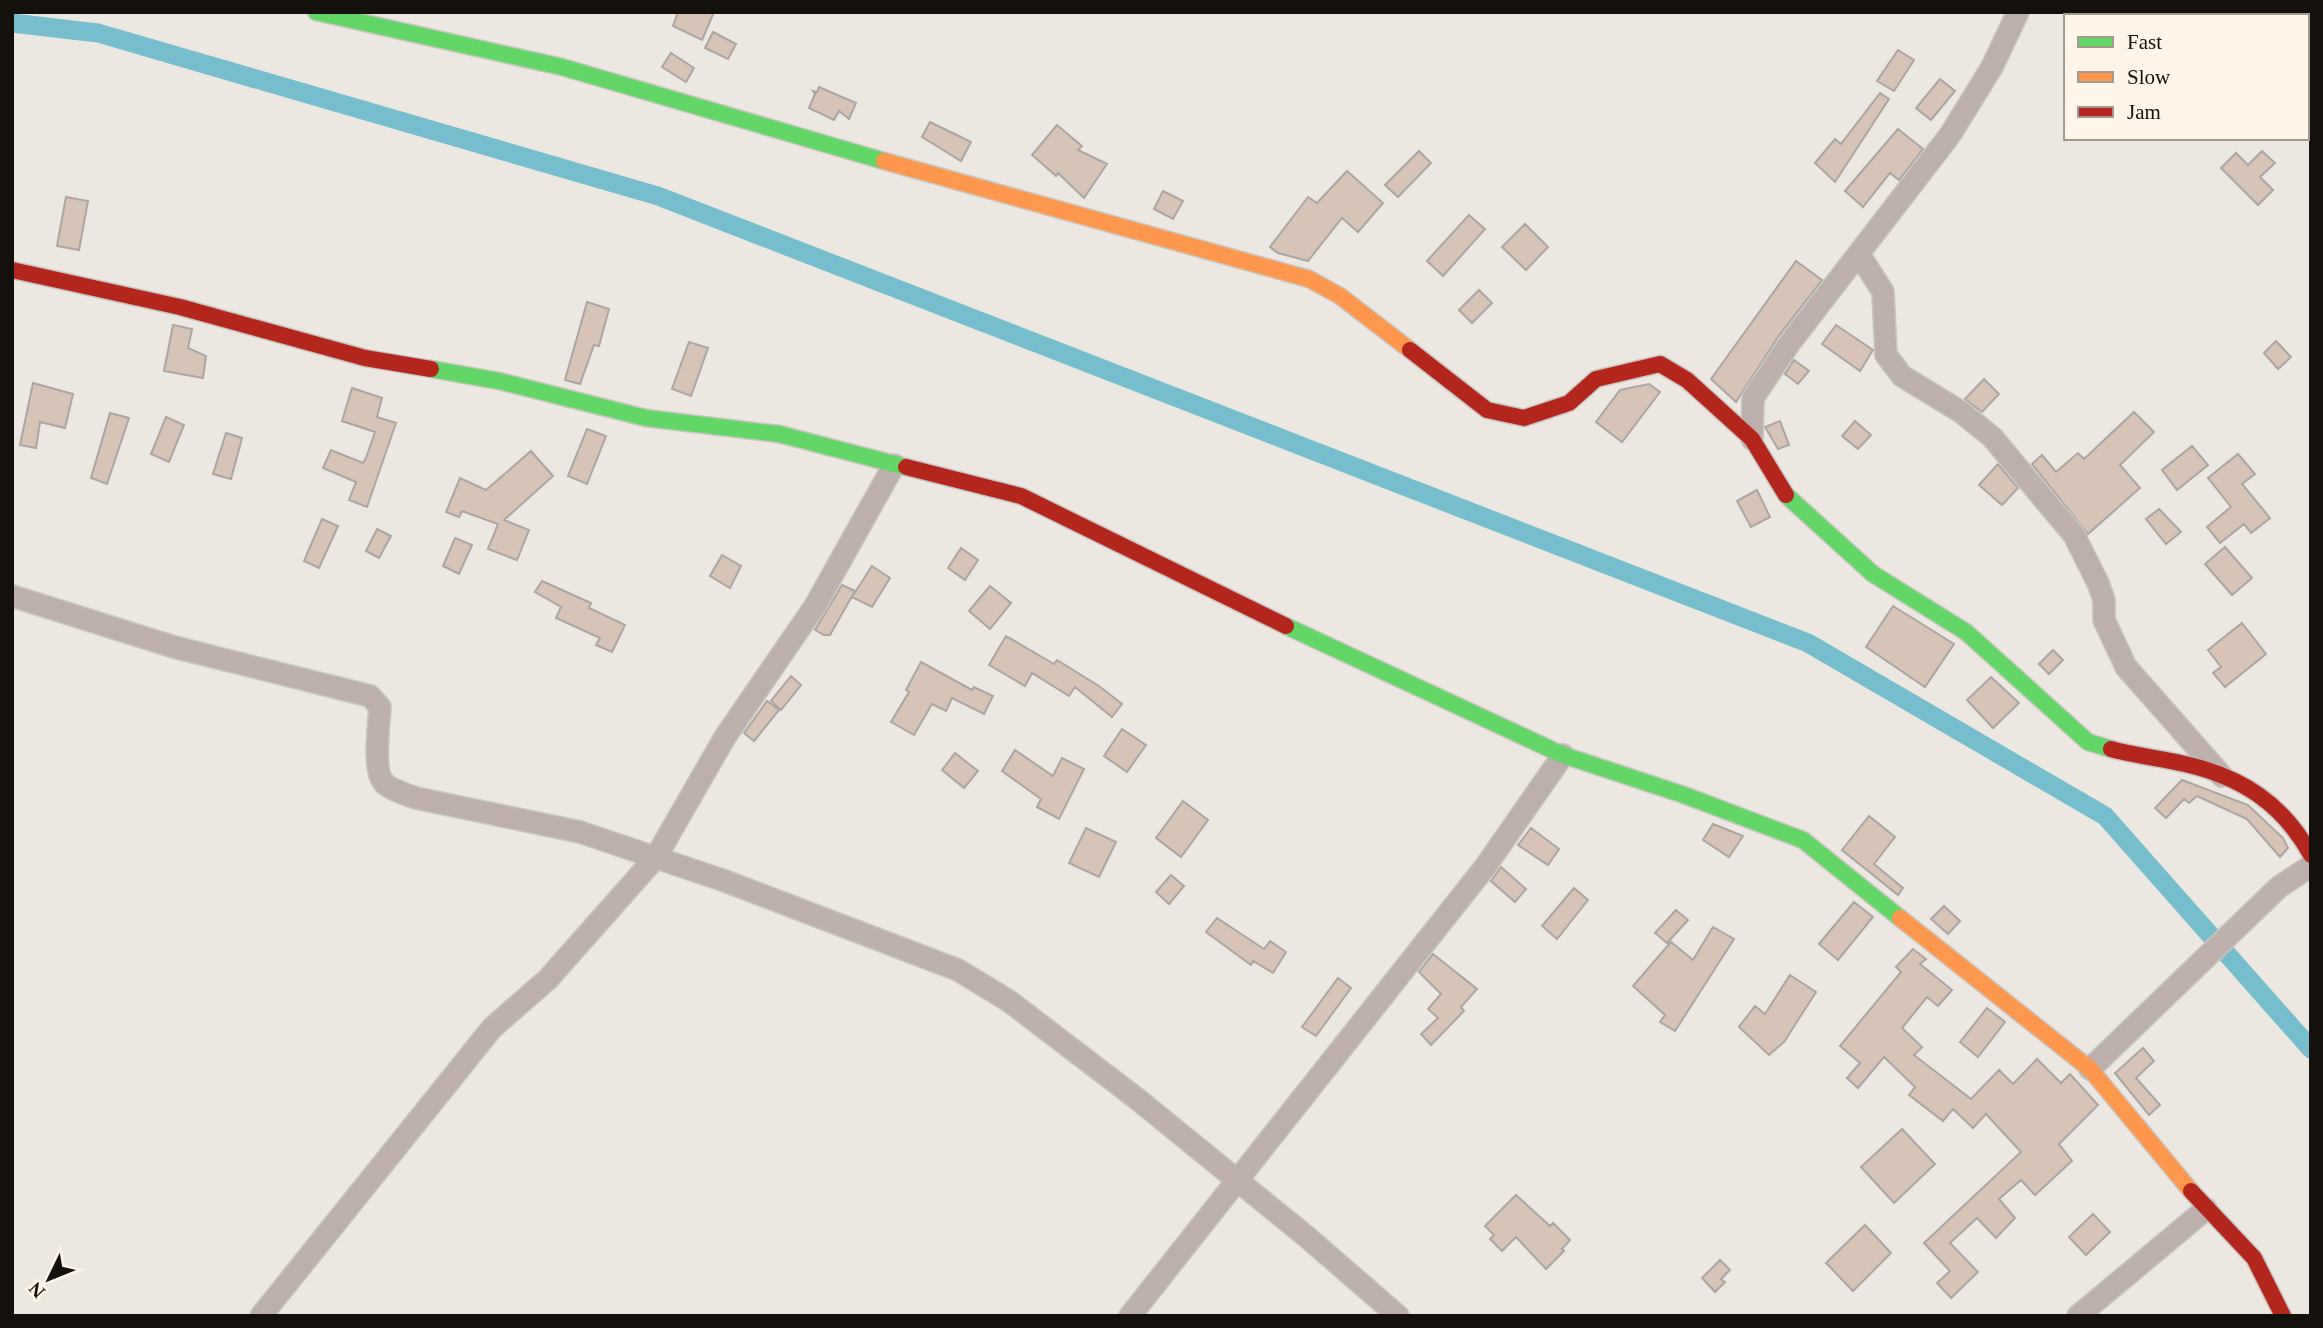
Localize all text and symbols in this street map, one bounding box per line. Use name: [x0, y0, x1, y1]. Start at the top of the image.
legend: [2064, 14, 2309, 140]
text: Fast: [2127, 30, 2162, 54]
text: Slow: [2127, 65, 2171, 89]
text: Jam: [2127, 100, 2161, 124]
north arrow: [14, 1244, 84, 1314]
text: N: [24, 1278, 49, 1302]

